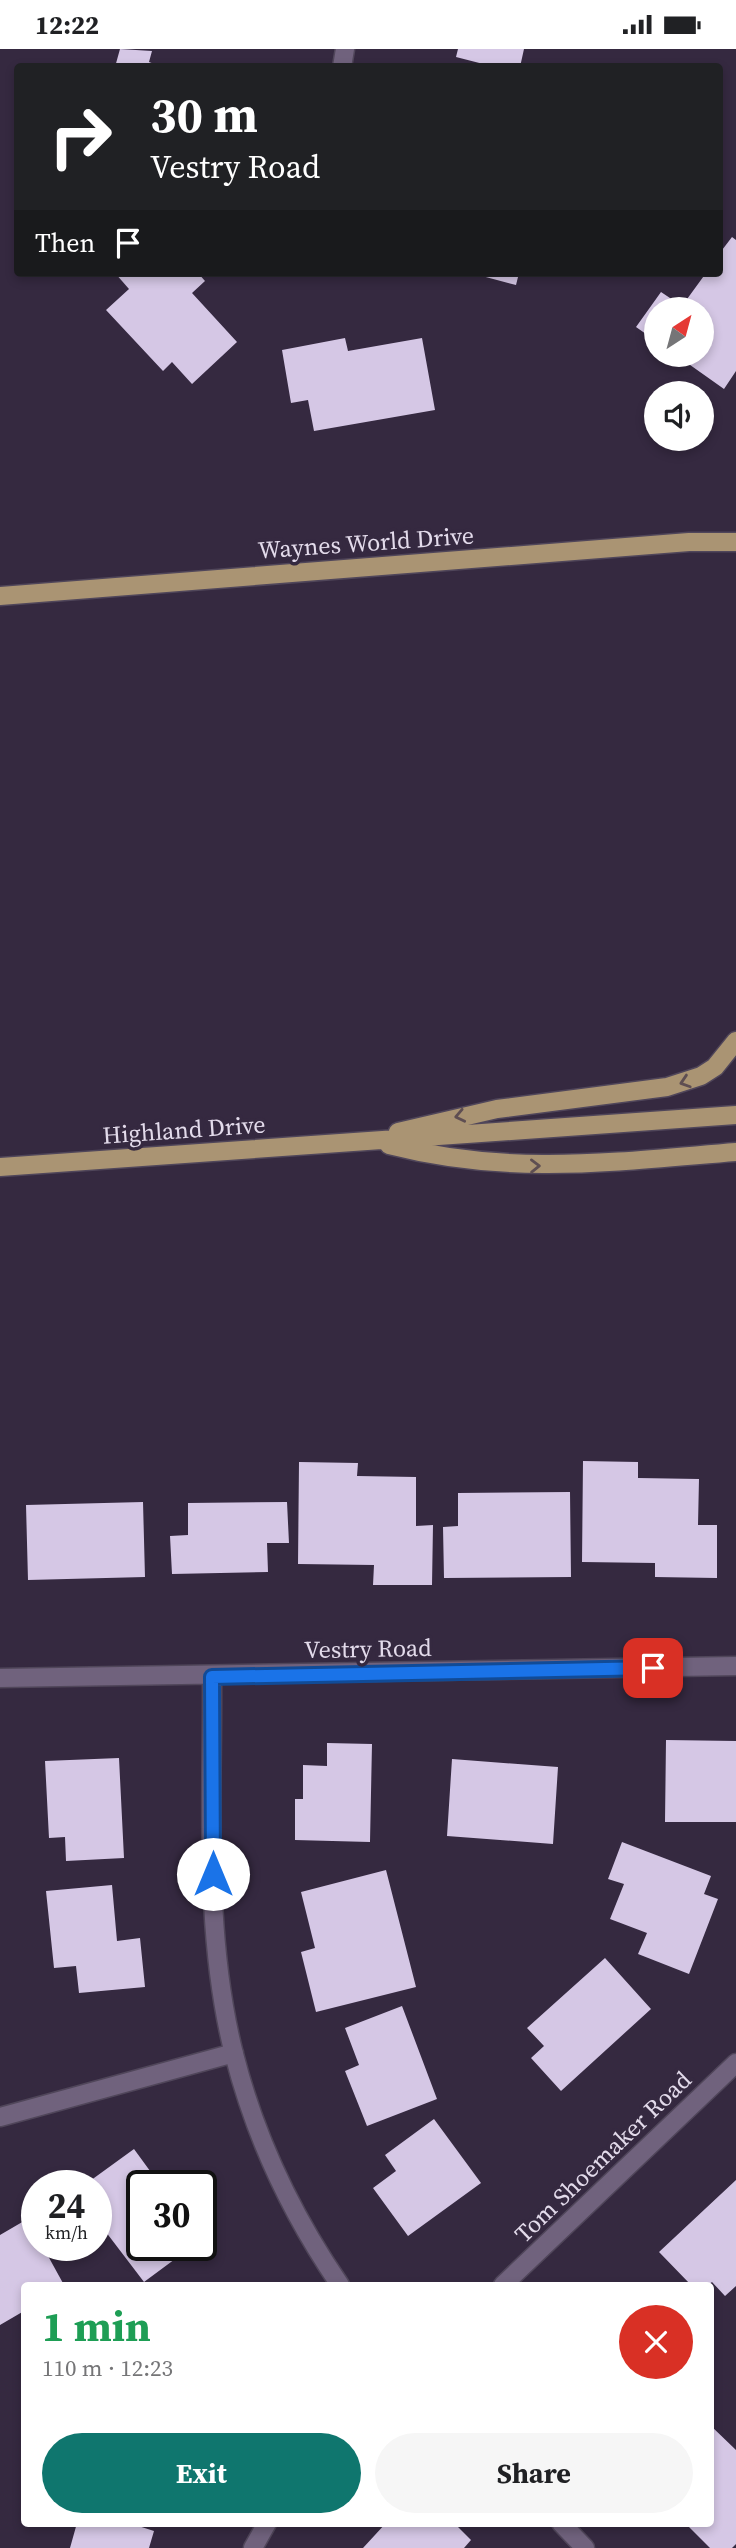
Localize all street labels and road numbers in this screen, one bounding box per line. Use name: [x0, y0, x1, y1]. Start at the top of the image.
street label: Waynes World Drive: [257, 518, 475, 567]
street label: Highland Drive: [101, 1107, 267, 1152]
street label: Vestry Road: [304, 1631, 432, 1666]
street label: Tom Shoemaker Road: [507, 2063, 699, 2250]

